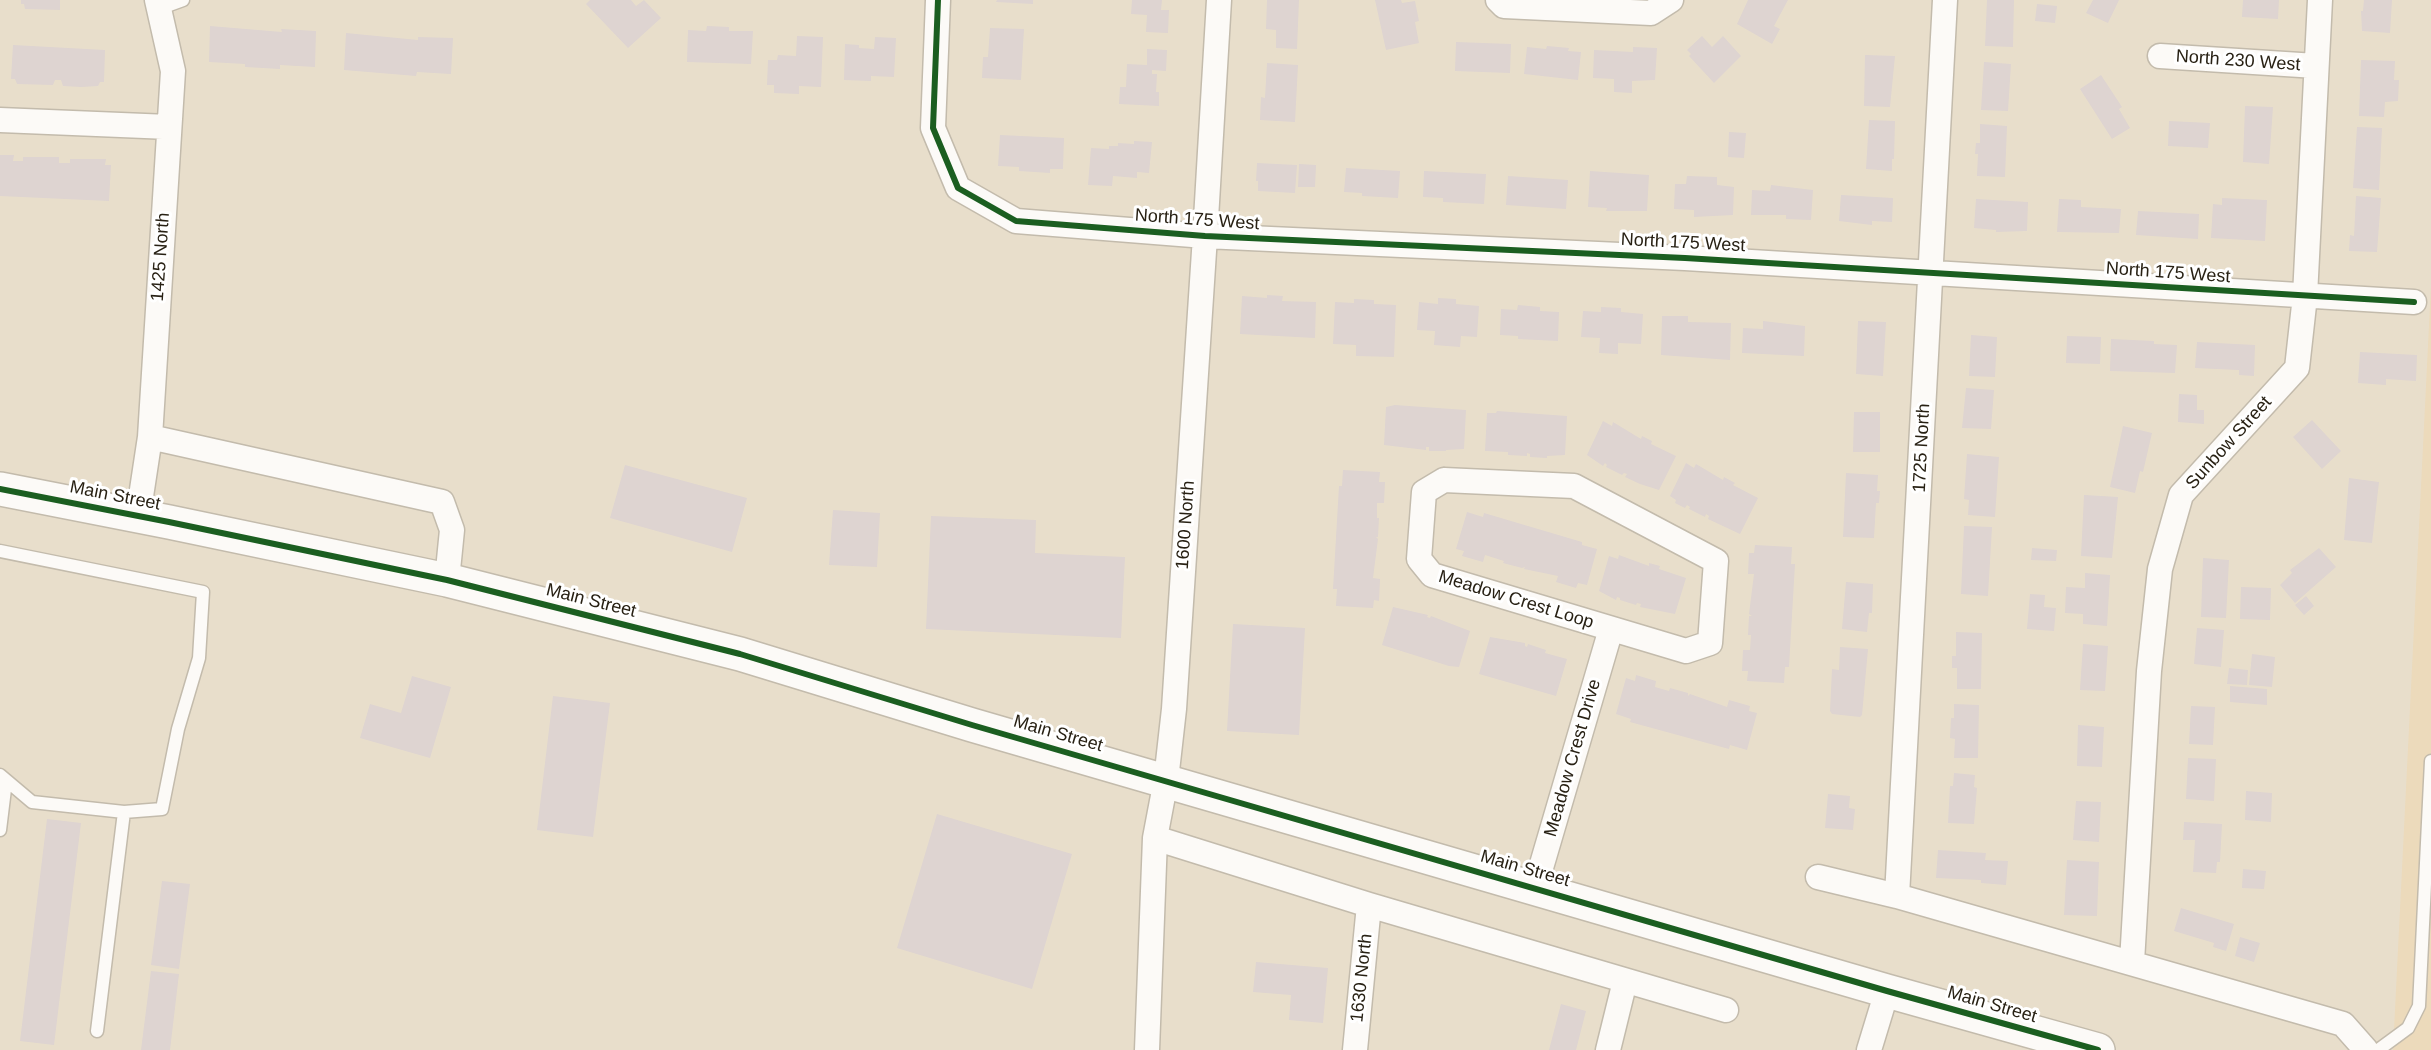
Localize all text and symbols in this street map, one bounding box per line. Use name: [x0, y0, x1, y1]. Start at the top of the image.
street label: North 230 West: [2175, 46, 2301, 76]
street label: North 175 West: [1134, 205, 1260, 235]
street label: 1425 North: [147, 212, 175, 302]
street label: North 175 West: [1620, 229, 1746, 257]
street label: North 175 West: [2105, 258, 2231, 288]
street label: Sunbow Street: [2181, 392, 2277, 494]
street label: 1725 North: [1909, 403, 1935, 493]
street label: Main Street: [68, 477, 162, 515]
street label: 1600 North: [1172, 480, 1200, 570]
street label: Meadow Crest Loop: [1436, 566, 1596, 634]
street label: Main Street: [544, 579, 638, 623]
street label: Meadow Crest Drive: [1540, 677, 1606, 839]
street label: Main Street: [1011, 711, 1105, 757]
street label: Main Street: [1478, 846, 1572, 892]
street label: 1630 North: [1347, 933, 1377, 1023]
street label: Main Street: [1945, 982, 2039, 1028]

